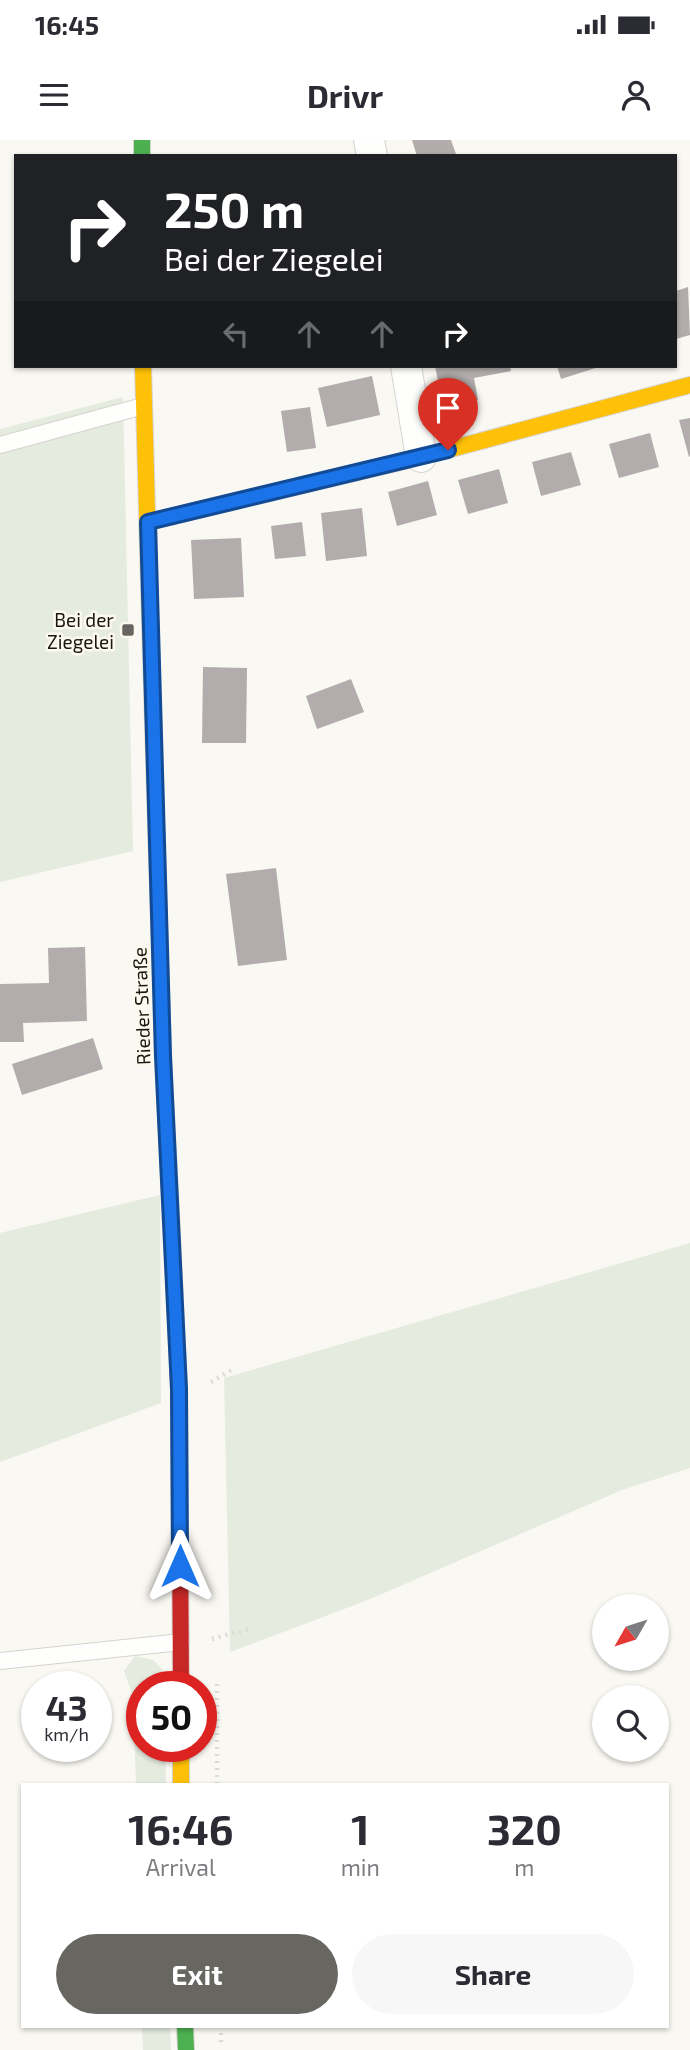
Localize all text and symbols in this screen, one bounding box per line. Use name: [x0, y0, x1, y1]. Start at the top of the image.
text: 16:45: [35, 9, 99, 40]
icon: menu: [35, 76, 73, 114]
text: Drivr: [307, 76, 383, 114]
icon: person: [617, 76, 655, 114]
text: 250 m: [164, 179, 304, 238]
icon: right: [49, 182, 140, 273]
text: Bei der Ziegelei: [164, 239, 384, 277]
icon: left: [217, 315, 255, 353]
icon: ahead: [290, 315, 328, 353]
icon: ahead: [363, 315, 401, 353]
icon: right: [436, 315, 474, 353]
pin: [418, 378, 478, 450]
icon: arrive: [429, 389, 467, 427]
place label: Bei der Ziegelei: [47, 608, 114, 653]
marker: Bei der Ziegelei: [120, 622, 136, 638]
street label: Rieder Straße: [127, 947, 155, 1065]
position arrow: [143, 1529, 217, 1603]
north arrow: [592, 1594, 668, 1671]
map controls: [592, 1594, 669, 1762]
speed limit sign: 50: [126, 1671, 217, 1762]
button: search: [592, 1685, 669, 1762]
text: 43: [45, 1686, 88, 1728]
text: km/h: [44, 1723, 89, 1745]
text: 16:46: [128, 1803, 233, 1853]
text: 1: [351, 1803, 369, 1853]
text: 320: [487, 1803, 562, 1853]
text: Arrival: [146, 1853, 216, 1881]
text: min: [341, 1853, 380, 1881]
text: m: [514, 1853, 534, 1881]
button: Exit: [56, 1934, 338, 2014]
button: Share: [352, 1934, 634, 2014]

